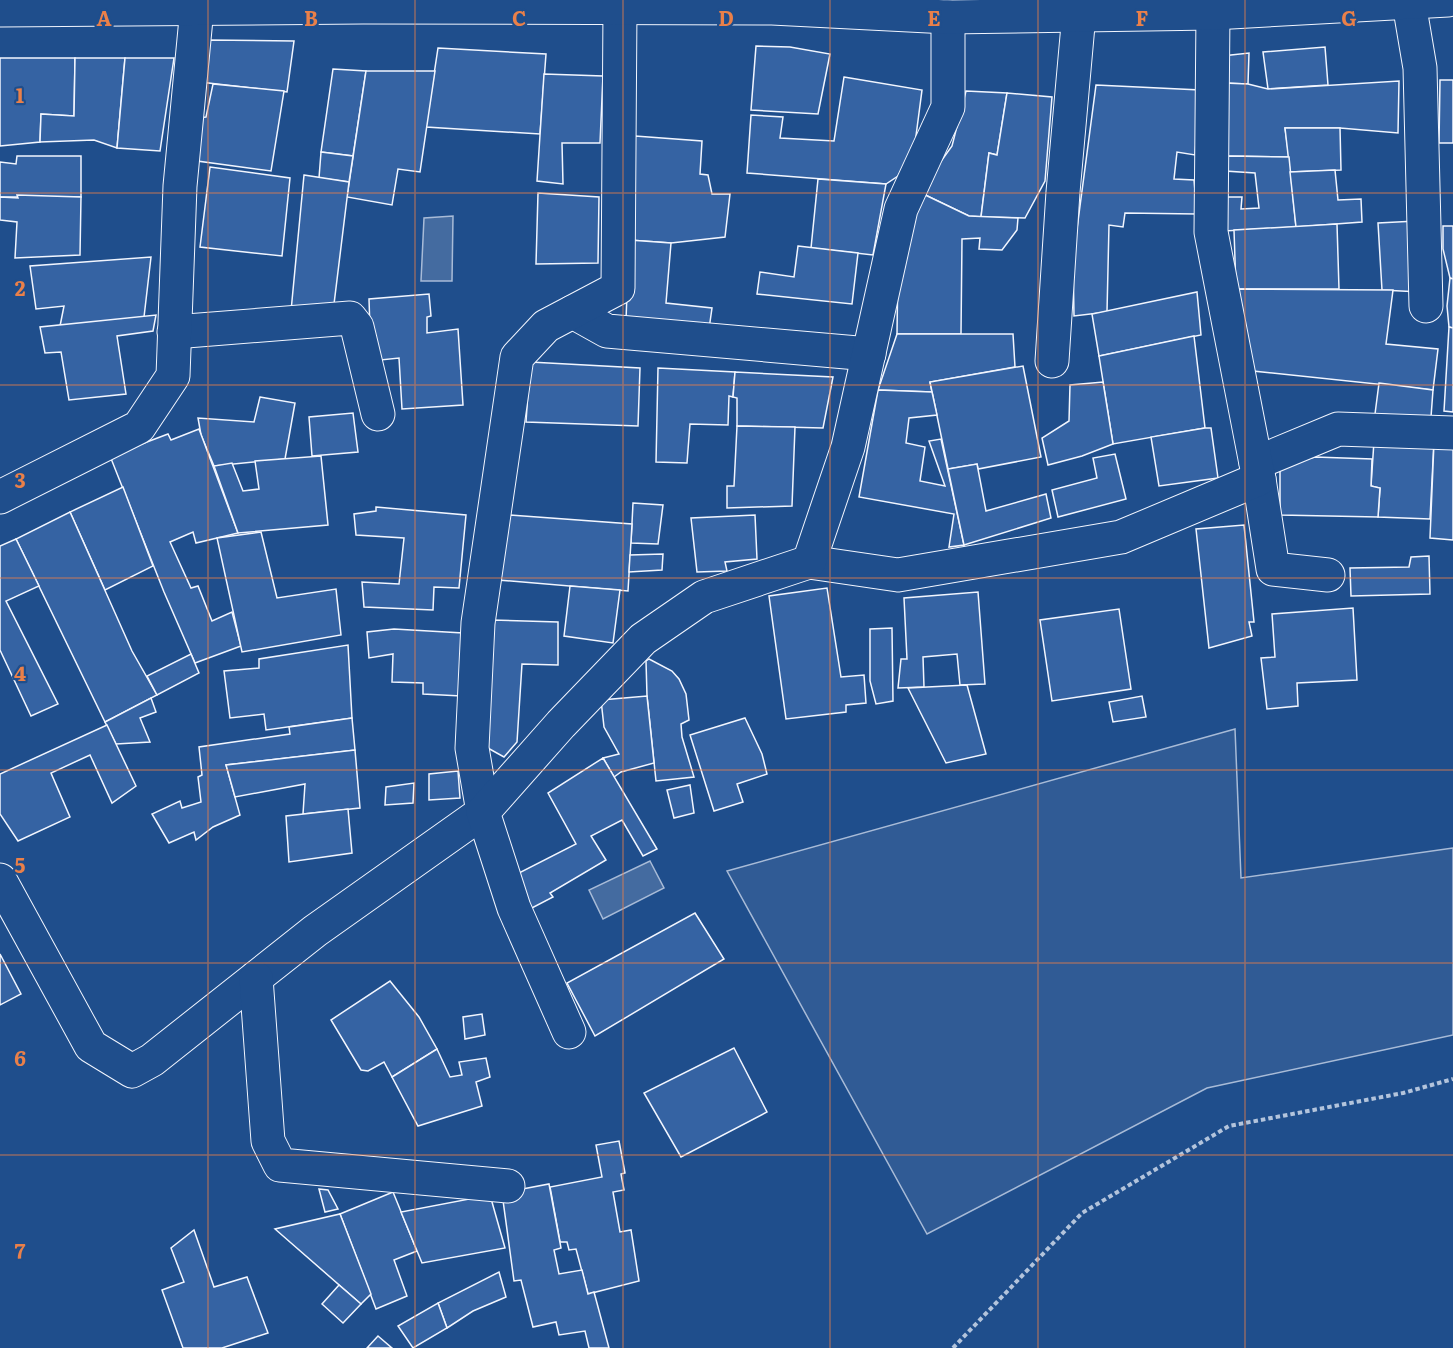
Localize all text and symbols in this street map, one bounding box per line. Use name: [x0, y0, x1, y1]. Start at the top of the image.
text: A: [96, 2, 112, 32]
text: B: [304, 2, 318, 32]
text: C: [512, 2, 526, 32]
text: D: [718, 2, 734, 32]
text: E: [927, 2, 941, 32]
text: F: [1136, 2, 1149, 32]
text: G: [1341, 2, 1357, 32]
text: 1: [16, 79, 24, 109]
text: 2: [15, 272, 26, 302]
text: 3: [14, 464, 26, 494]
text: 4: [14, 657, 26, 687]
text: 5: [15, 849, 26, 879]
text: 6: [14, 1042, 26, 1072]
text: 7: [15, 1235, 26, 1265]

